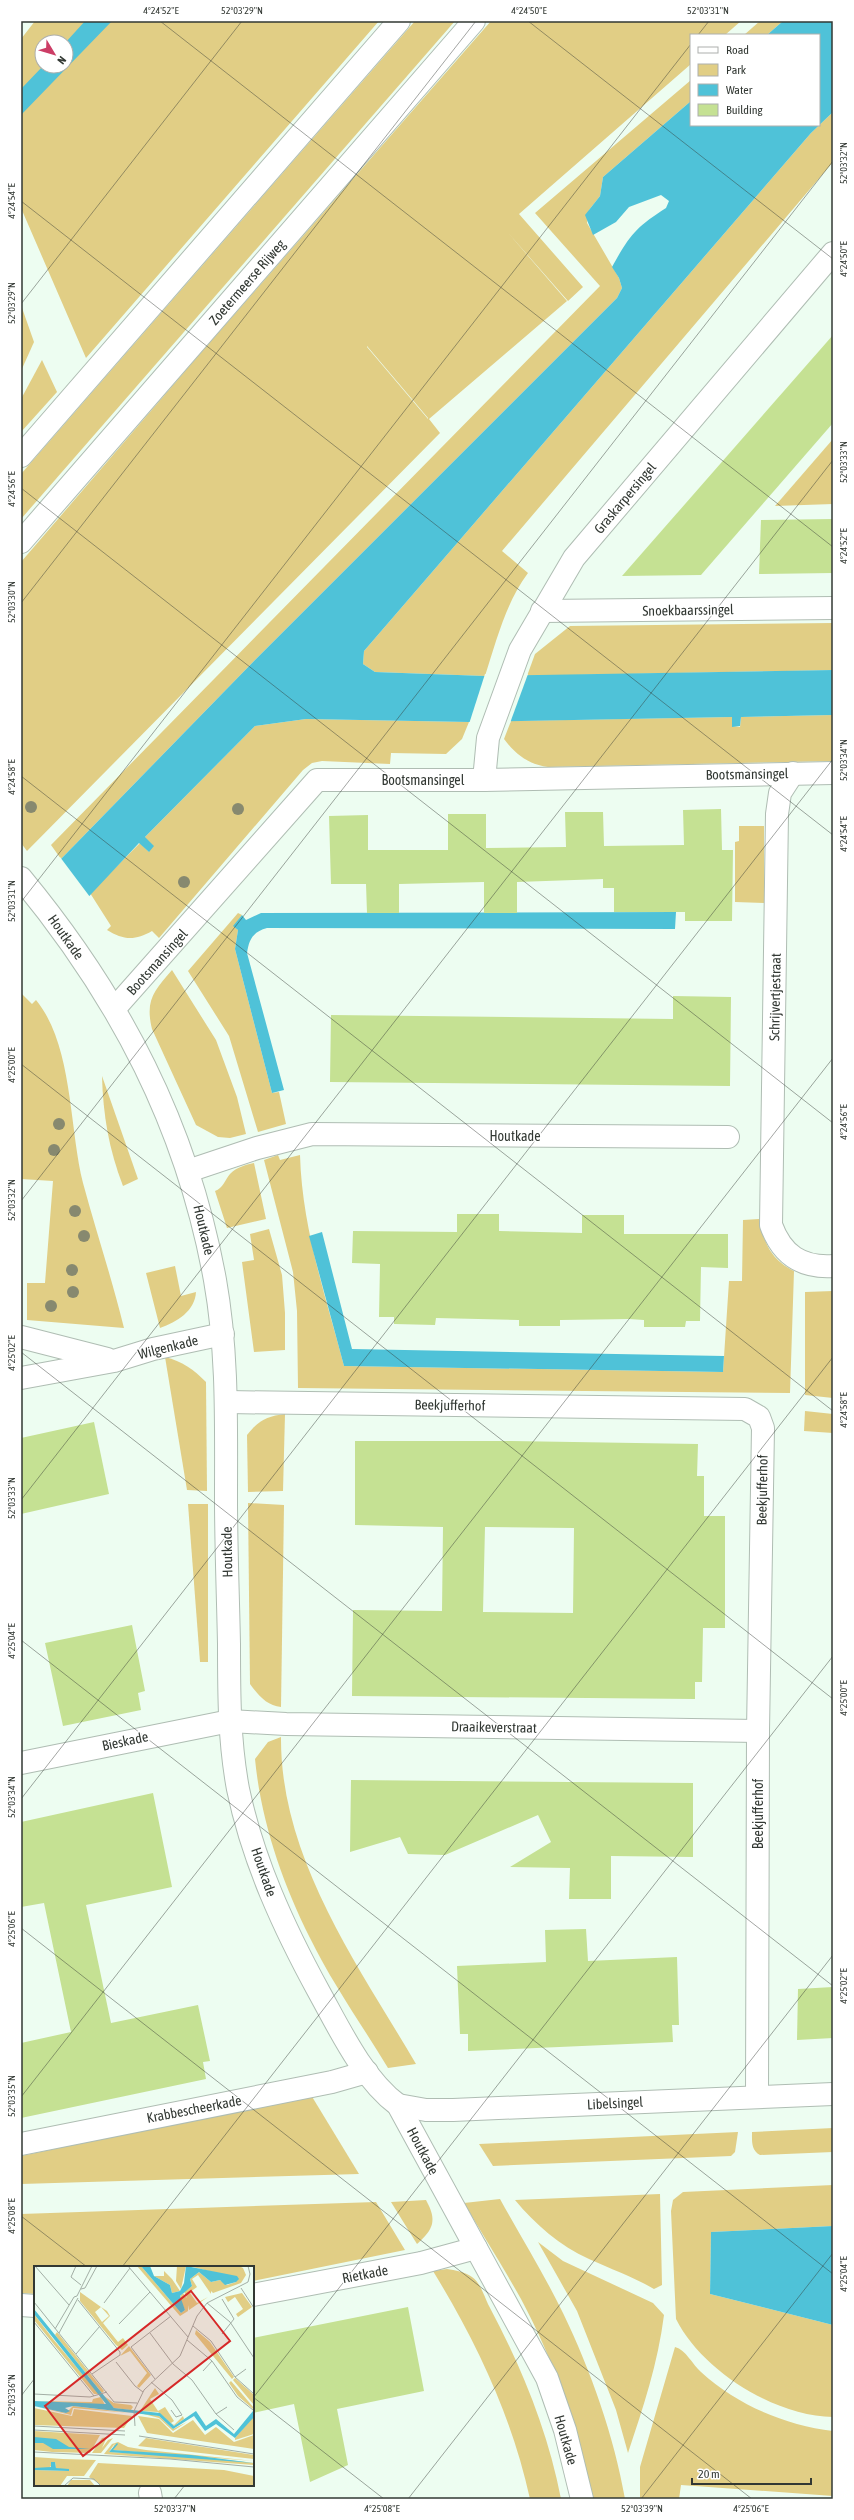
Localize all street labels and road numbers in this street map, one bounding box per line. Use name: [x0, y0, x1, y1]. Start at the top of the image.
street label: Zoetermeerse Rijweg: [206, 236, 288, 328]
street label: Graskarpersingel: [591, 459, 659, 537]
street label: Snoekbaarssingel: [642, 601, 734, 619]
street label: Bootsmansingel: [705, 765, 789, 783]
street label: Bootsmansingel: [382, 772, 465, 788]
street label: Houtkade: [45, 911, 87, 963]
street label: Bootsmansingel: [123, 926, 191, 998]
street label: Schrijvertjestraat: [766, 953, 784, 1041]
street label: Houtkade: [489, 1128, 541, 1144]
street label: Houtkade: [190, 1203, 218, 1257]
street label: Wilgenkade: [136, 1332, 200, 1362]
street label: Beekjufferhof: [414, 1396, 486, 1414]
street label: Beekjufferhof: [753, 1454, 771, 1526]
street label: Houtkade: [219, 1526, 235, 1578]
street label: Draaikeverstraat: [451, 1718, 537, 1736]
street label: Bieskade: [100, 1728, 150, 1754]
street label: Beekjufferhof: [750, 1779, 766, 1849]
street label: Houtkade: [248, 1845, 280, 1899]
street label: Krabbescheerkade: [145, 2092, 243, 2126]
street label: Libelsingel: [587, 2094, 644, 2112]
street label: Houtkade: [404, 2125, 442, 2177]
street label: Rietkade: [341, 2262, 389, 2286]
street label: Houtkade: [551, 2413, 581, 2467]

